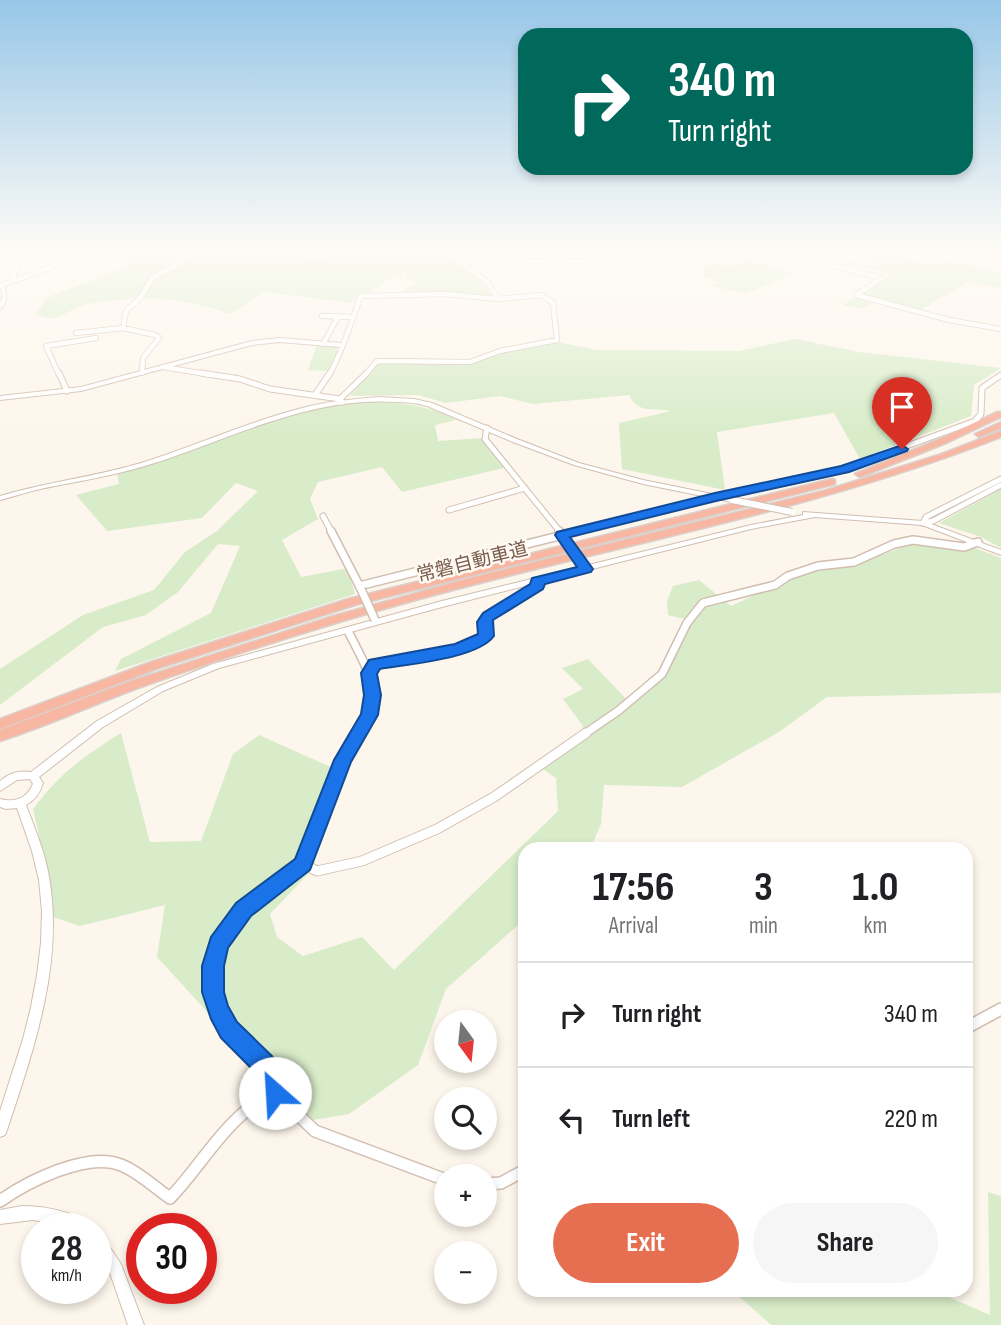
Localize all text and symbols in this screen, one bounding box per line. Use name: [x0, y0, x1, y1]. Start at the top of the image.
text: 340 m: [668, 52, 776, 111]
icon: right: [553, 56, 644, 147]
text: Turn right: [668, 112, 772, 151]
pin: [872, 377, 932, 449]
icon: arrive: [883, 388, 921, 426]
street label: 常磐自動車道: [414, 538, 530, 587]
text: 17:56: [593, 862, 674, 913]
text: 3: [754, 862, 773, 913]
text: 1.0: [852, 862, 898, 913]
text: Arrival: [609, 912, 658, 940]
text: min: [749, 912, 778, 940]
text: km: [864, 912, 887, 940]
icon: right: [553, 996, 591, 1034]
text: Turn right: [612, 999, 701, 1030]
text: 340 m: [884, 999, 938, 1030]
north arrow: [434, 1010, 497, 1073]
map controls: [434, 1010, 497, 1304]
position arrow: [238, 1056, 312, 1130]
button: search: [434, 1087, 497, 1150]
icon: left: [553, 1101, 591, 1139]
text: Turn left: [612, 1104, 690, 1135]
text: 220 m: [884, 1104, 938, 1135]
button: +: [434, 1164, 497, 1227]
button: Exit: [553, 1203, 739, 1283]
button: Share: [753, 1203, 938, 1283]
speed limit sign: 30: [126, 1213, 217, 1304]
text: 28: [51, 1228, 82, 1271]
button: −: [434, 1241, 497, 1304]
text: km/h: [51, 1265, 82, 1286]

